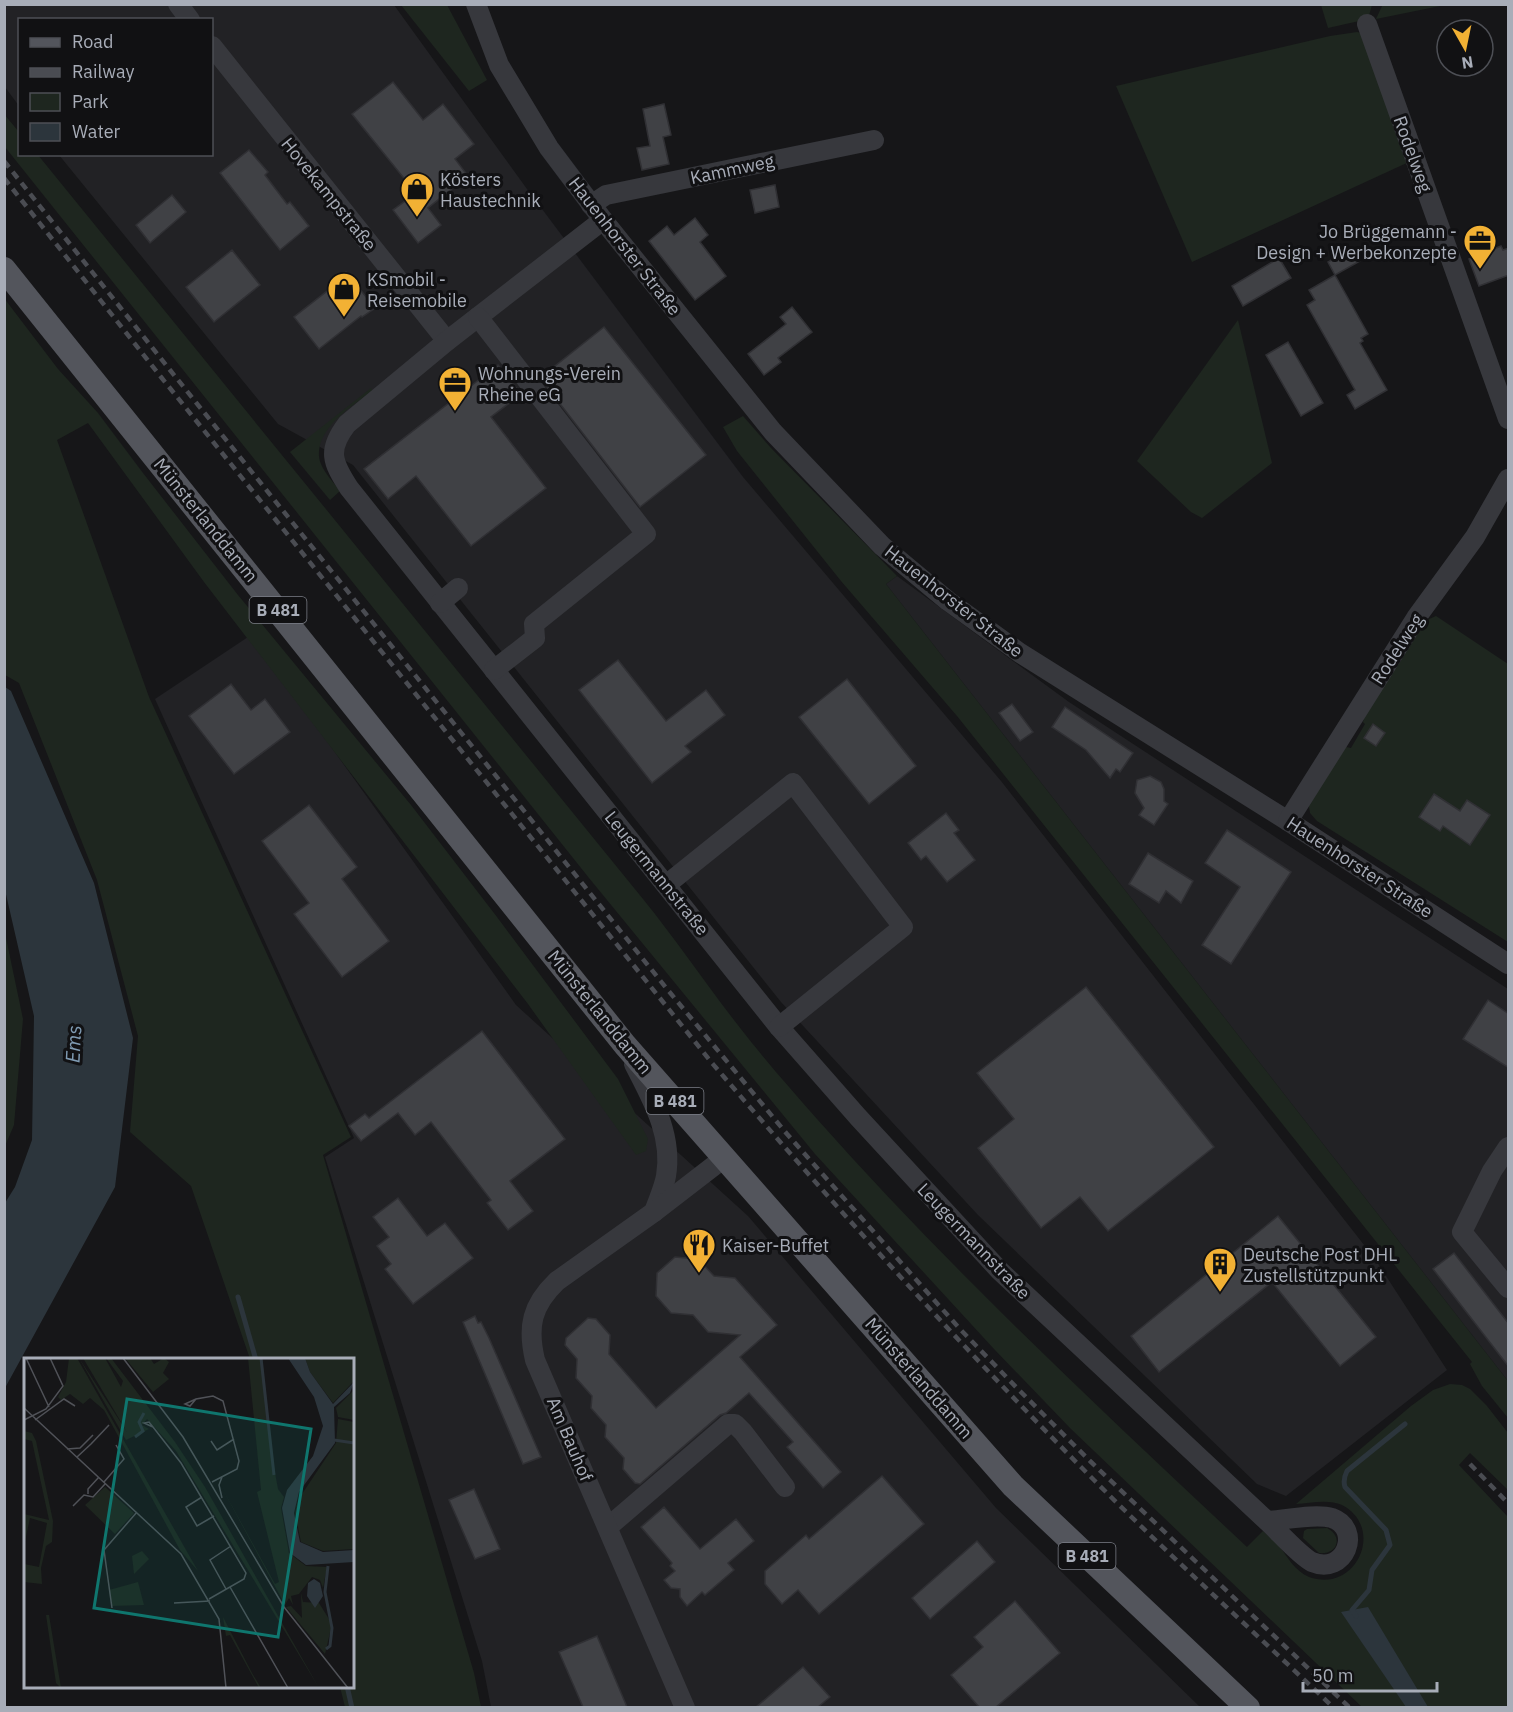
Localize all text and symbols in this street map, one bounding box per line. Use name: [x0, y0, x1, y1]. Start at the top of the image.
legend: [18, 18, 213, 156]
north arrow: [1435, 18, 1495, 78]
text: Road: [72, 30, 113, 53]
text: N: [1460, 52, 1475, 74]
text: Railway: [72, 60, 134, 83]
text: Park: [72, 90, 109, 113]
street label: Rodelweg: [1389, 113, 1438, 196]
text: Water: [72, 120, 121, 143]
street label: Hovekampstraße: [276, 133, 382, 255]
street label: Kammweg: [688, 149, 777, 189]
place label: Kösters Haustechnik: [440, 168, 541, 212]
shop icon: Kösters Haustechnik: [399, 171, 435, 218]
street label: Hauenhorster Straße: [564, 172, 686, 320]
place label: Jo Brüggemann - Design + Werbekonzepte: [1256, 220, 1457, 264]
office icon: Jo Brüggemann - Design + Werbekonzepte: [1462, 223, 1498, 270]
place label: KSmobil - Reisemobile: [367, 268, 467, 312]
shop icon: KSmobil - Reisemobile: [326, 271, 362, 318]
place label: Wohnungs-Verein Rheine eG: [478, 362, 621, 406]
office icon: Wohnungs-Verein Rheine eG: [437, 365, 473, 412]
street label: Münsterlanddamm: [149, 453, 263, 587]
street label: Hauenhorster Straße: [880, 540, 1028, 662]
road number: B 481: [250, 597, 306, 623]
street label: Rodelweg: [1366, 609, 1429, 689]
street label: Leugermannstraße: [600, 806, 714, 940]
street label: Hauenhorster Straße: [1283, 811, 1437, 923]
street label: Münsterlanddamm: [543, 945, 657, 1079]
water label: Ems: [59, 1024, 87, 1064]
road number: B 481: [646, 1088, 704, 1114]
street label: Leugermannstraße: [913, 1178, 1036, 1304]
restaurant icon: Kaiser-Buffet: [681, 1227, 717, 1274]
place label: Kaiser-Buffet: [722, 1234, 829, 1257]
place label: Deutsche Post DHL Zustellstützpunkt: [1243, 1243, 1397, 1287]
building icon: Deutsche Post DHL Zustellstützpunkt: [1202, 1246, 1238, 1293]
street label: Münsterlanddamm: [860, 1313, 978, 1443]
inset map: [24, 1358, 354, 1688]
street label: Am Bauhof: [542, 1393, 598, 1485]
road number: B 481: [1058, 1543, 1116, 1569]
scale bar: [1303, 1655, 1436, 1693]
text: 50 m: [1312, 1664, 1354, 1687]

